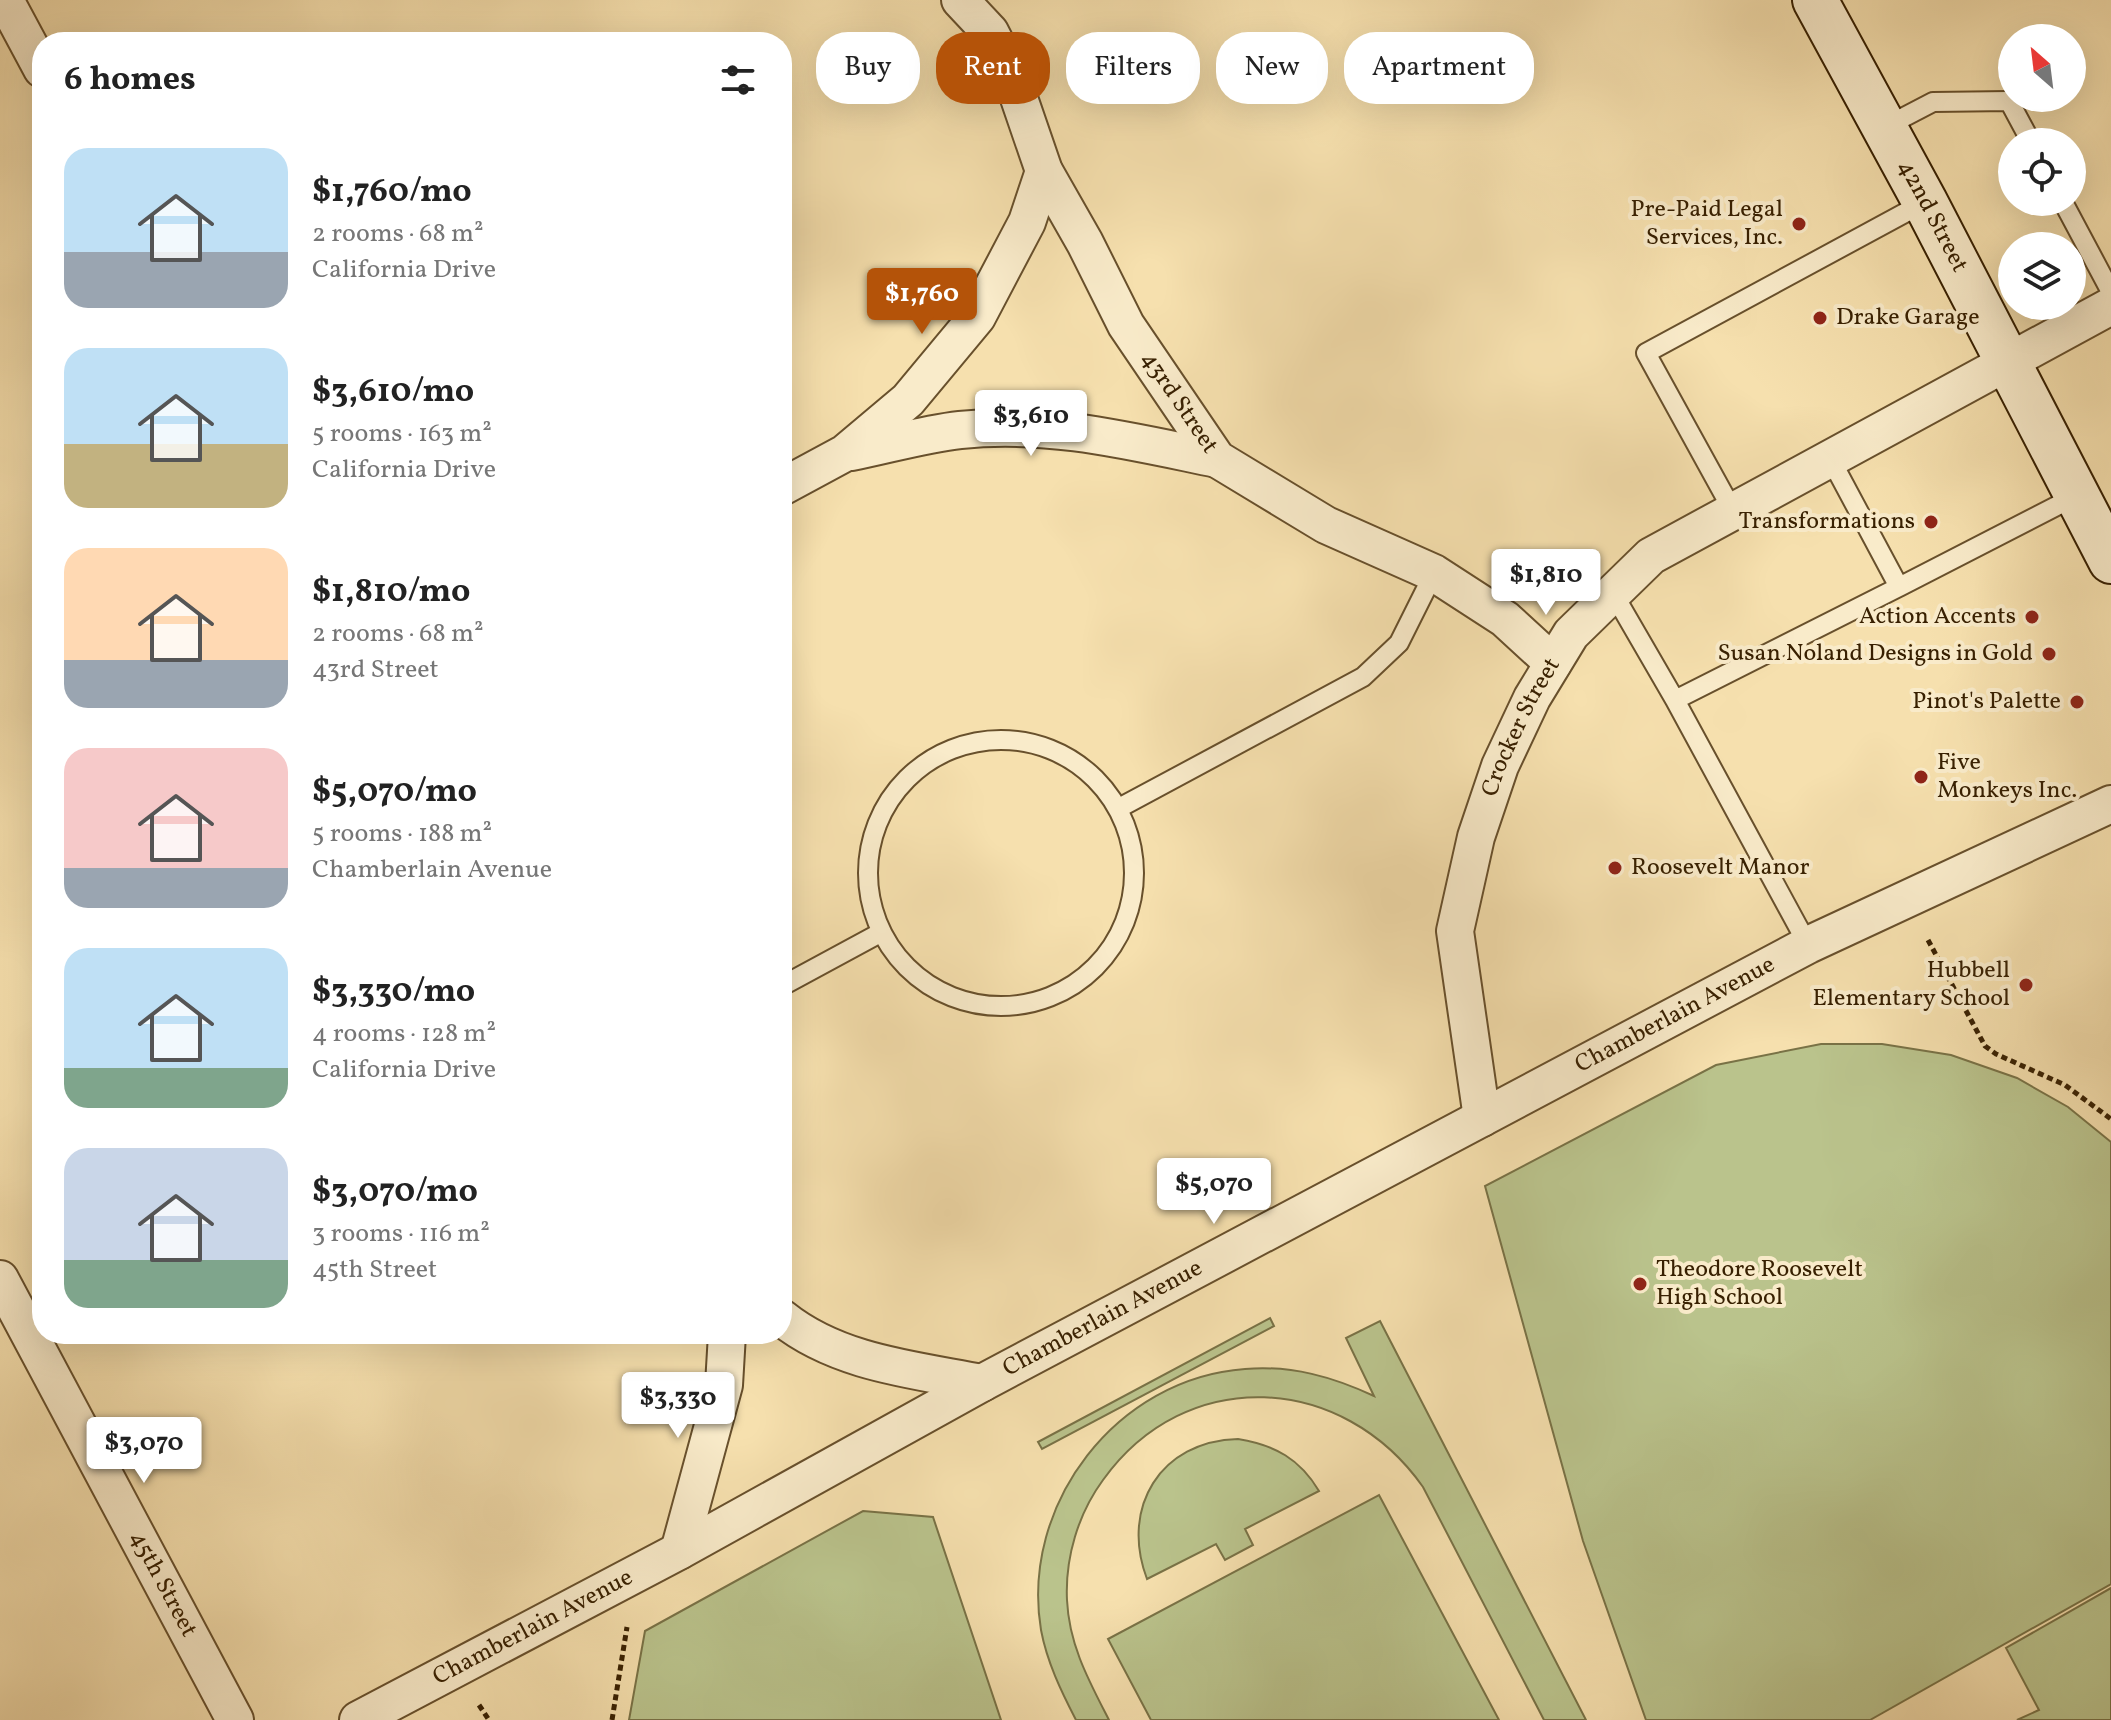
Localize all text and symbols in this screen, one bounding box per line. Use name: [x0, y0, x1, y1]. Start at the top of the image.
north arrow: [1998, 24, 2086, 112]
map controls: [1998, 24, 2086, 320]
chip: Buy: [816, 32, 920, 104]
chip: Rent: [936, 32, 1050, 104]
chip: Filters: [1066, 32, 1200, 104]
chip: New: [1216, 32, 1328, 104]
chip: Apartment: [1344, 32, 1534, 104]
text: 6 homes: [64, 57, 196, 104]
icon: filters: [716, 58, 760, 102]
button: locate: [1998, 128, 2086, 216]
street label: 42nd Street: [1888, 154, 1976, 279]
text: $1,760/mo: [312, 169, 472, 216]
icon: home: [128, 180, 224, 276]
place label: Pre-Paid Legal Services, Inc.: [1631, 193, 1783, 255]
marker: Pre-Paid Legal Services, Inc.: [1790, 215, 1808, 233]
text: 2 rooms · 68 m²: [312, 216, 484, 252]
button: layers: [1998, 232, 2086, 320]
text: California Drive: [312, 252, 496, 288]
pin: $1,760: [857, 268, 987, 336]
text: $1,760: [885, 276, 959, 312]
place label: Drake Garage: [1836, 301, 1980, 335]
marker: Drake Garage: [1811, 309, 1829, 327]
street label: 43rd Street: [1132, 345, 1226, 461]
text: $3,610/mo: [312, 369, 474, 416]
icon: home: [128, 380, 224, 476]
pin: $3,610: [966, 390, 1096, 458]
text: $3,610: [993, 398, 1069, 434]
text: 5 rooms · 163 m²: [312, 416, 492, 452]
text: California Drive: [312, 452, 496, 488]
place label: Transformations: [1738, 505, 1915, 539]
marker: Transformations: [1922, 513, 1940, 531]
pin: $1,810: [1481, 549, 1611, 617]
text: $1,810: [1509, 557, 1583, 593]
text: $1,810/mo: [312, 569, 470, 616]
icon: home: [128, 580, 224, 676]
place label: Action Accents: [1859, 600, 2016, 634]
marker: Action Accents: [2023, 608, 2041, 626]
text: 2 rooms · 68 m²: [312, 616, 484, 652]
place label: Susan Noland Designs in Gold: [1718, 637, 2033, 671]
marker: Susan Noland Designs in Gold: [2040, 645, 2058, 663]
text: 43rd Street: [312, 652, 439, 688]
street label: Crocker Street: [1474, 652, 1569, 801]
place label: Pinot's Palette: [1912, 685, 2061, 719]
marker: Pinot's Palette: [2068, 693, 2086, 711]
place label: Five Monkeys Inc.: [1937, 746, 2077, 808]
marker: Five Monkeys Inc.: [1912, 768, 1930, 786]
text: $5,070/mo: [312, 769, 477, 816]
icon: home: [128, 780, 224, 876]
text: 5 rooms · 188 m²: [312, 816, 492, 852]
place label: Roosevelt Manor: [1631, 851, 1810, 885]
text: Chamberlain Avenue: [312, 852, 552, 888]
marker: Roosevelt Manor: [1606, 859, 1624, 877]
street label: Chamberlain Avenue: [1569, 948, 1781, 1082]
place label: Hubbell Elementary School: [1812, 954, 2010, 1016]
text: $3,330/mo: [312, 969, 475, 1016]
marker: Hubbell Elementary School: [2017, 976, 2035, 994]
icon: home: [128, 980, 224, 1076]
text: 4 rooms · 128 m²: [312, 1016, 496, 1052]
text: California Drive: [312, 1052, 496, 1088]
pin: $5,070: [1149, 1158, 1279, 1226]
text: $5,070: [1175, 1166, 1253, 1202]
text: $3,070/mo: [312, 1169, 478, 1216]
icon: home: [128, 1180, 224, 1276]
text: 3 rooms · 116 m²: [312, 1216, 490, 1252]
text: 45th Street: [312, 1252, 437, 1288]
street label: Chamberlain Avenue: [997, 1252, 1209, 1386]
place label: Theodore Roosevelt High School: [1656, 1253, 1863, 1315]
marker: Theodore Roosevelt High School: [1631, 1275, 1649, 1293]
pin: $3,330: [613, 1372, 743, 1440]
text: $3,330: [640, 1380, 716, 1416]
pin: $3,070: [79, 1417, 209, 1485]
text: $3,070: [105, 1425, 183, 1461]
street label: 45th Street: [121, 1525, 205, 1643]
street label: Chamberlain Avenue: [427, 1561, 639, 1694]

